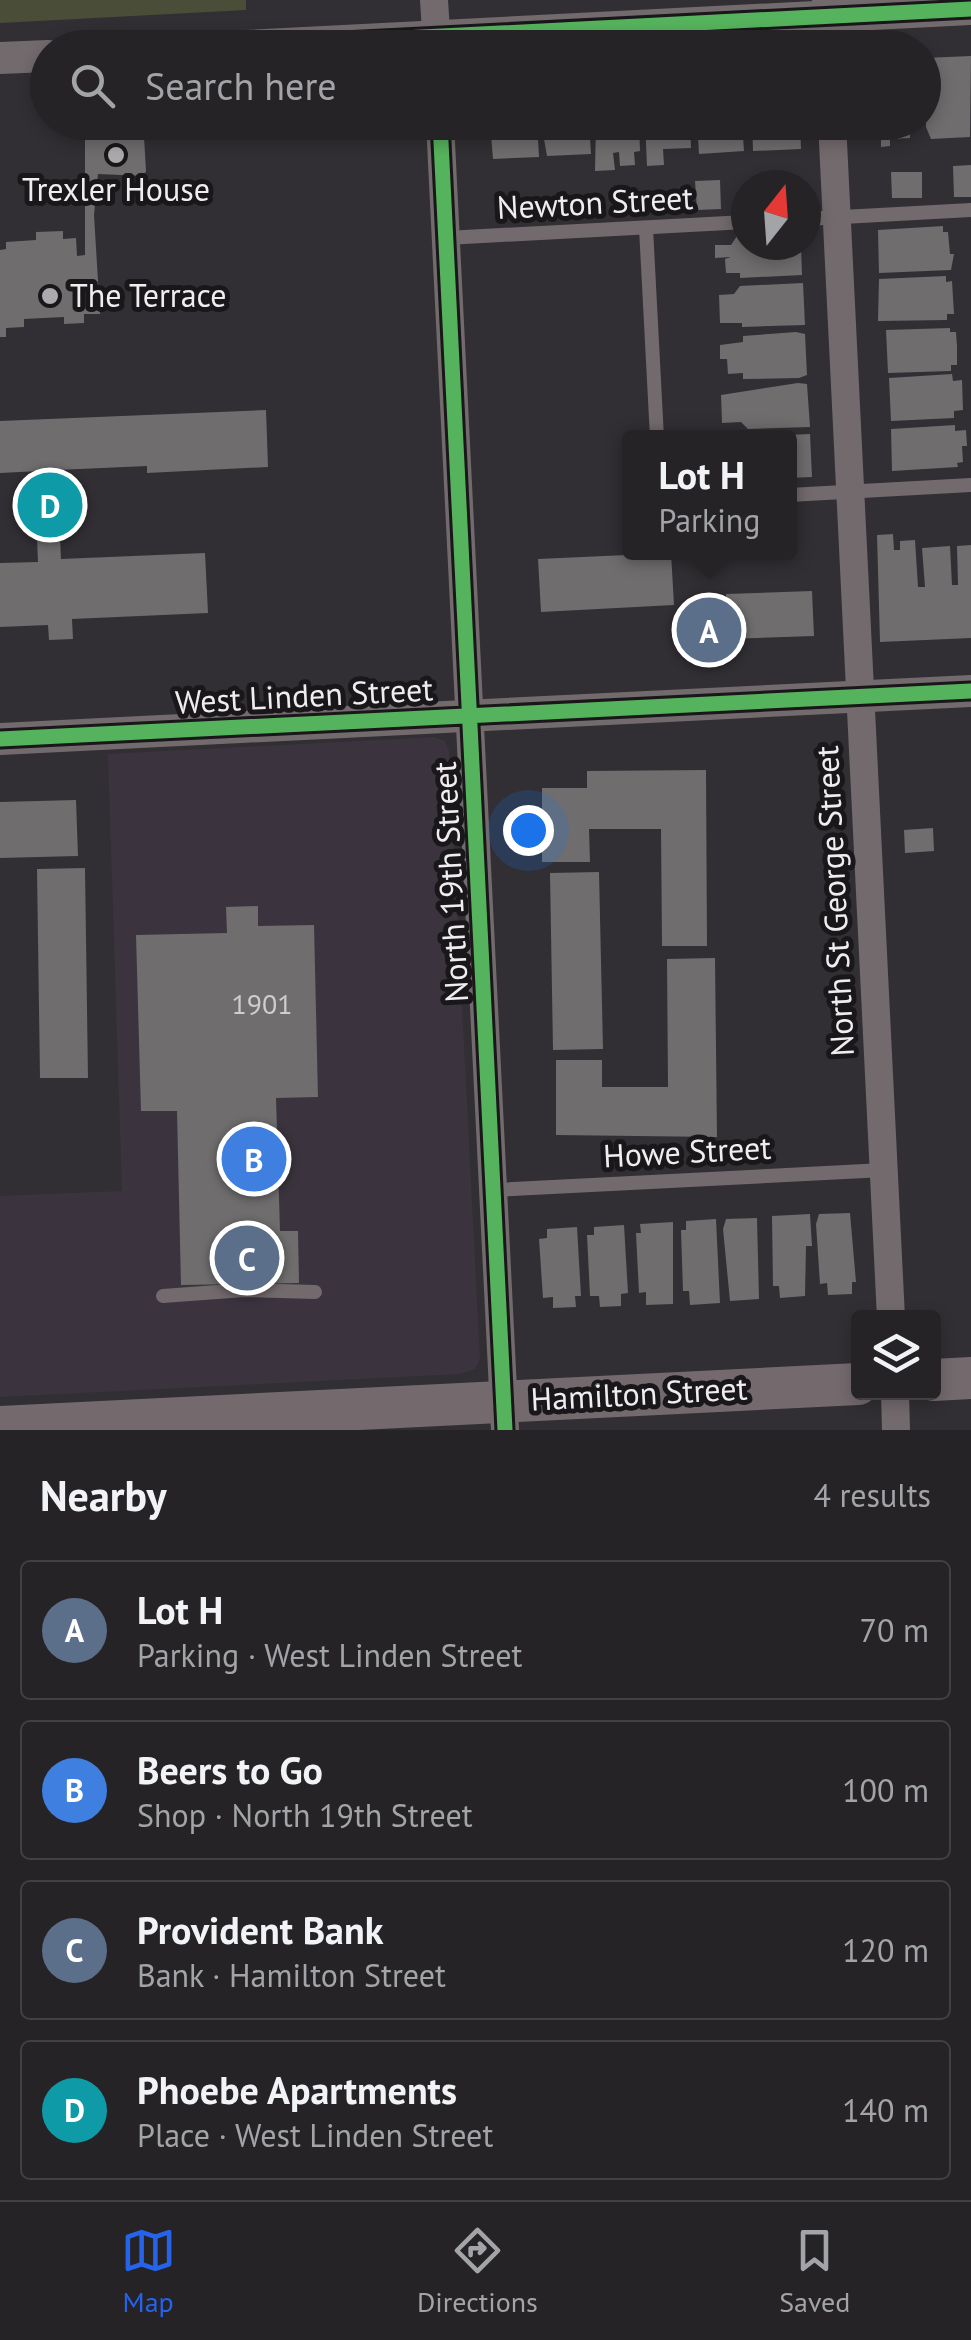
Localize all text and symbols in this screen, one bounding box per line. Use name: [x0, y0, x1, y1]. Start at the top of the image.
search box: [30, 30, 941, 140]
icon: search: [65, 58, 120, 113]
text: Search here: [145, 61, 337, 110]
marker: Trexler House: [105, 144, 127, 166]
place label: Trexler House: [22, 168, 210, 210]
north arrow: [731, 170, 821, 260]
street label: Newton Street: [496, 176, 694, 228]
place label: The Terrace: [70, 274, 227, 316]
marker: The Terrace: [39, 285, 61, 307]
popup: [622, 430, 797, 560]
text: Lot H: [658, 450, 745, 499]
pin: D: [18, 468, 82, 542]
text: Parking: [658, 499, 761, 541]
pin: A: [676, 592, 742, 668]
street label: West Linden Street: [174, 667, 434, 723]
street label: North St George Street: [805, 744, 863, 1057]
street label: North 19th Street: [423, 761, 477, 1003]
your location: [503, 805, 554, 856]
house number: 1901: [231, 985, 293, 1022]
pin: B: [222, 1122, 286, 1196]
street label: Howe Street: [602, 1126, 772, 1176]
pin: C: [214, 1220, 280, 1296]
map controls: [851, 1310, 941, 1400]
button: layers: [851, 1310, 941, 1400]
street label: Hamilton Street: [530, 1366, 748, 1420]
text: Nearby: [40, 1468, 167, 1523]
text: 4 results: [813, 1474, 931, 1516]
text: Lot H: [137, 1585, 223, 1634]
text: A: [65, 1609, 84, 1651]
text: 70 m: [860, 1609, 929, 1651]
text: Parking · West Linden Street: [137, 1634, 522, 1676]
text: Beers to Go: [137, 1745, 323, 1794]
text: B: [65, 1769, 84, 1811]
text: 100 m: [842, 1769, 929, 1811]
text: Shop · North 19th Street: [137, 1794, 473, 1836]
text: Provident Bank: [137, 1905, 383, 1954]
text: C: [66, 1929, 83, 1971]
text: 120 m: [842, 1929, 929, 1971]
text: Bank · Hamilton Street: [137, 1954, 446, 1996]
text: Phoebe Apartments: [137, 2065, 457, 2114]
text: D: [64, 2089, 85, 2131]
text: 140 m: [842, 2089, 929, 2131]
text: Place · West Linden Street: [137, 2114, 493, 2156]
tab: Map: [121, 2223, 176, 2320]
tab: Directions: [417, 2223, 538, 2320]
tab: Saved: [779, 2223, 850, 2320]

